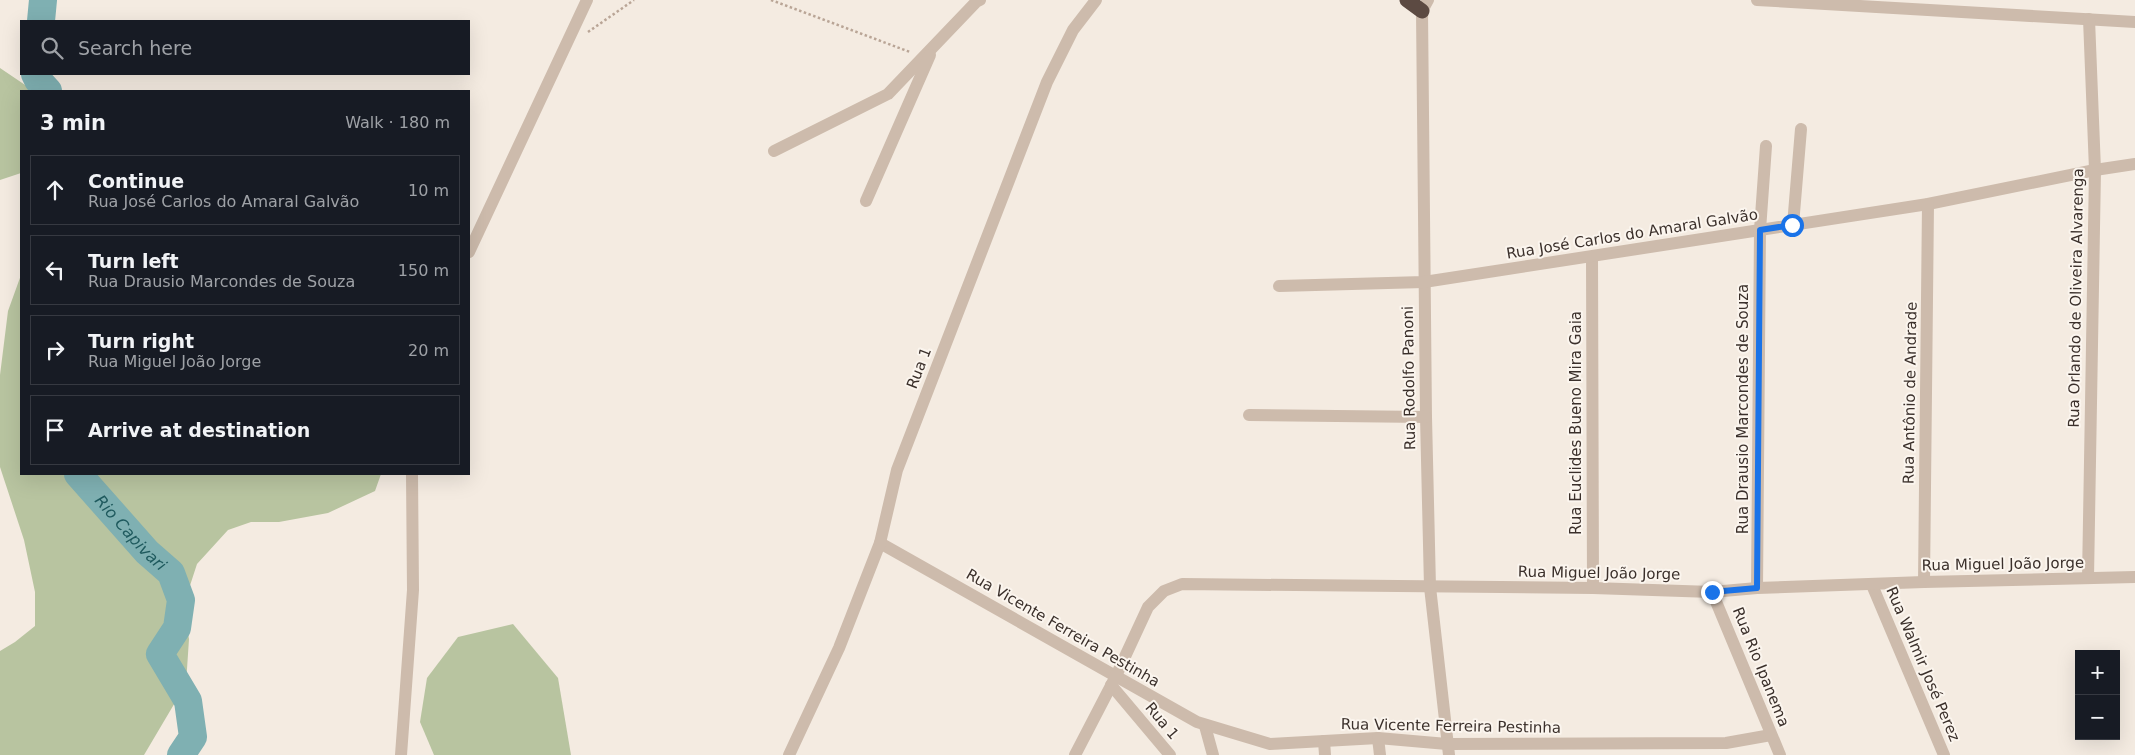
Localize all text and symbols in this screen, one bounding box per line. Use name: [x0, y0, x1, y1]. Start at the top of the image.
search box: [20, 20, 470, 75]
icon: search: [38, 34, 66, 62]
text: Search here: [78, 37, 192, 59]
text: 3 min: [40, 111, 106, 135]
text: Walk · 180 m: [345, 113, 450, 132]
street label: Rua Orlando de Oliveira Alvarenga: [2065, 168, 2087, 428]
text: Continue: [88, 170, 184, 192]
icon: ahead: [41, 176, 69, 204]
text: 10 m: [408, 181, 449, 200]
text: Rua José Carlos do Amaral Galvão: [88, 192, 359, 211]
street label: Rua José Carlos do Amaral Galvão: [1505, 205, 1759, 263]
route start: [1781, 214, 1804, 237]
text: Turn left: [88, 250, 179, 272]
icon: left: [41, 256, 69, 284]
text: 150 m: [398, 261, 449, 280]
text: Rua Drausio Marcondes de Souza: [88, 272, 355, 291]
street label: Rua Drausio Marcondes de Souza: [1734, 284, 1752, 534]
street label: Rua Antônio de Andrade: [1899, 302, 1921, 484]
street label: Rua Rodolfo Panoni: [1399, 306, 1419, 450]
street label: Rua Euclides Bueno Mira Gaia: [1567, 311, 1585, 535]
text: Turn right: [88, 330, 194, 352]
icon: right: [41, 336, 69, 364]
text: 20 m: [408, 341, 449, 360]
street label: Rua 1: [903, 345, 935, 391]
text: Rua Miguel João Jorge: [88, 352, 261, 371]
icon: arrive: [41, 416, 69, 444]
text: Arrive at destination: [88, 419, 310, 441]
water label: Rio Capivari: [91, 491, 171, 575]
street label: Rua Miguel João Jorge: [1922, 554, 2084, 574]
street label: Rua Miguel João Jorge: [1518, 563, 1680, 583]
street label: Rua Vicente Ferreira Pestinha: [963, 565, 1163, 691]
route end: [1701, 581, 1724, 604]
street label: Rua Walmir José Perez: [1882, 584, 1964, 744]
street label: Rua Rio Ipanema: [1729, 605, 1793, 729]
map controls: [2075, 650, 2120, 740]
button: +: [2075, 650, 2120, 695]
button: −: [2075, 695, 2120, 740]
street label: Rua 1: [1141, 699, 1183, 743]
street label: Rua Vicente Ferreira Pestinha: [1341, 715, 1561, 737]

